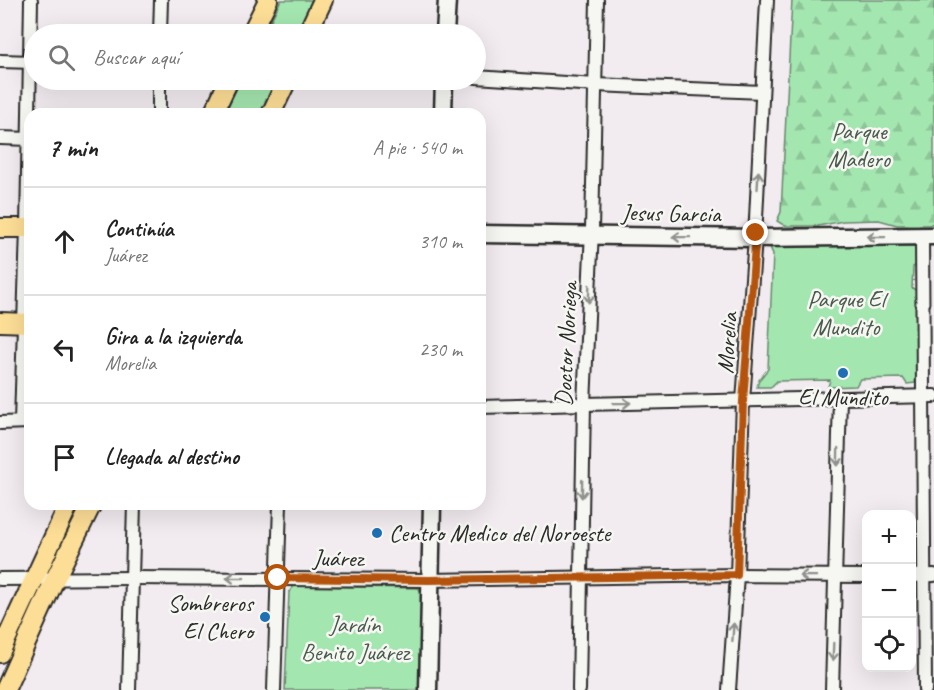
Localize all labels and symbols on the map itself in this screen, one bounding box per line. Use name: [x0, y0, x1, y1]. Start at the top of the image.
park label: Parque Madero: [828, 116, 892, 174]
one-way arrow: [753, 171, 764, 190]
street label: Jesus Garcia: [620, 197, 722, 229]
route end: [742, 219, 768, 245]
one-way arrow: [671, 231, 691, 243]
one-way arrow: [866, 232, 886, 243]
street label: Doctor Noriega: [548, 279, 584, 407]
one-way arrow: [584, 283, 595, 303]
park label: Parque El Mundito: [807, 284, 889, 342]
street label: Morelia: [710, 310, 744, 375]
marker: El Mundito: [836, 366, 850, 380]
place label: El Mundito: [798, 382, 889, 412]
one-way arrow: [612, 397, 632, 409]
one-way arrow: [833, 446, 844, 466]
one-way arrow: [576, 478, 588, 498]
place label: Centro Medico del Noroeste: [389, 518, 612, 548]
marker: Centro Medico del Noroeste: [370, 526, 384, 540]
street label: Juárez: [312, 543, 366, 573]
route start: [264, 564, 290, 590]
one-way arrow: [799, 571, 819, 582]
one-way arrow: [226, 572, 246, 584]
place label: Sombreros El Chero: [167, 588, 256, 646]
park label: Jardín Benito Juárez: [301, 609, 411, 667]
marker: Sombreros El Chero: [258, 610, 272, 624]
one-way arrow: [728, 622, 739, 642]
one-way arrow: [828, 641, 839, 661]

